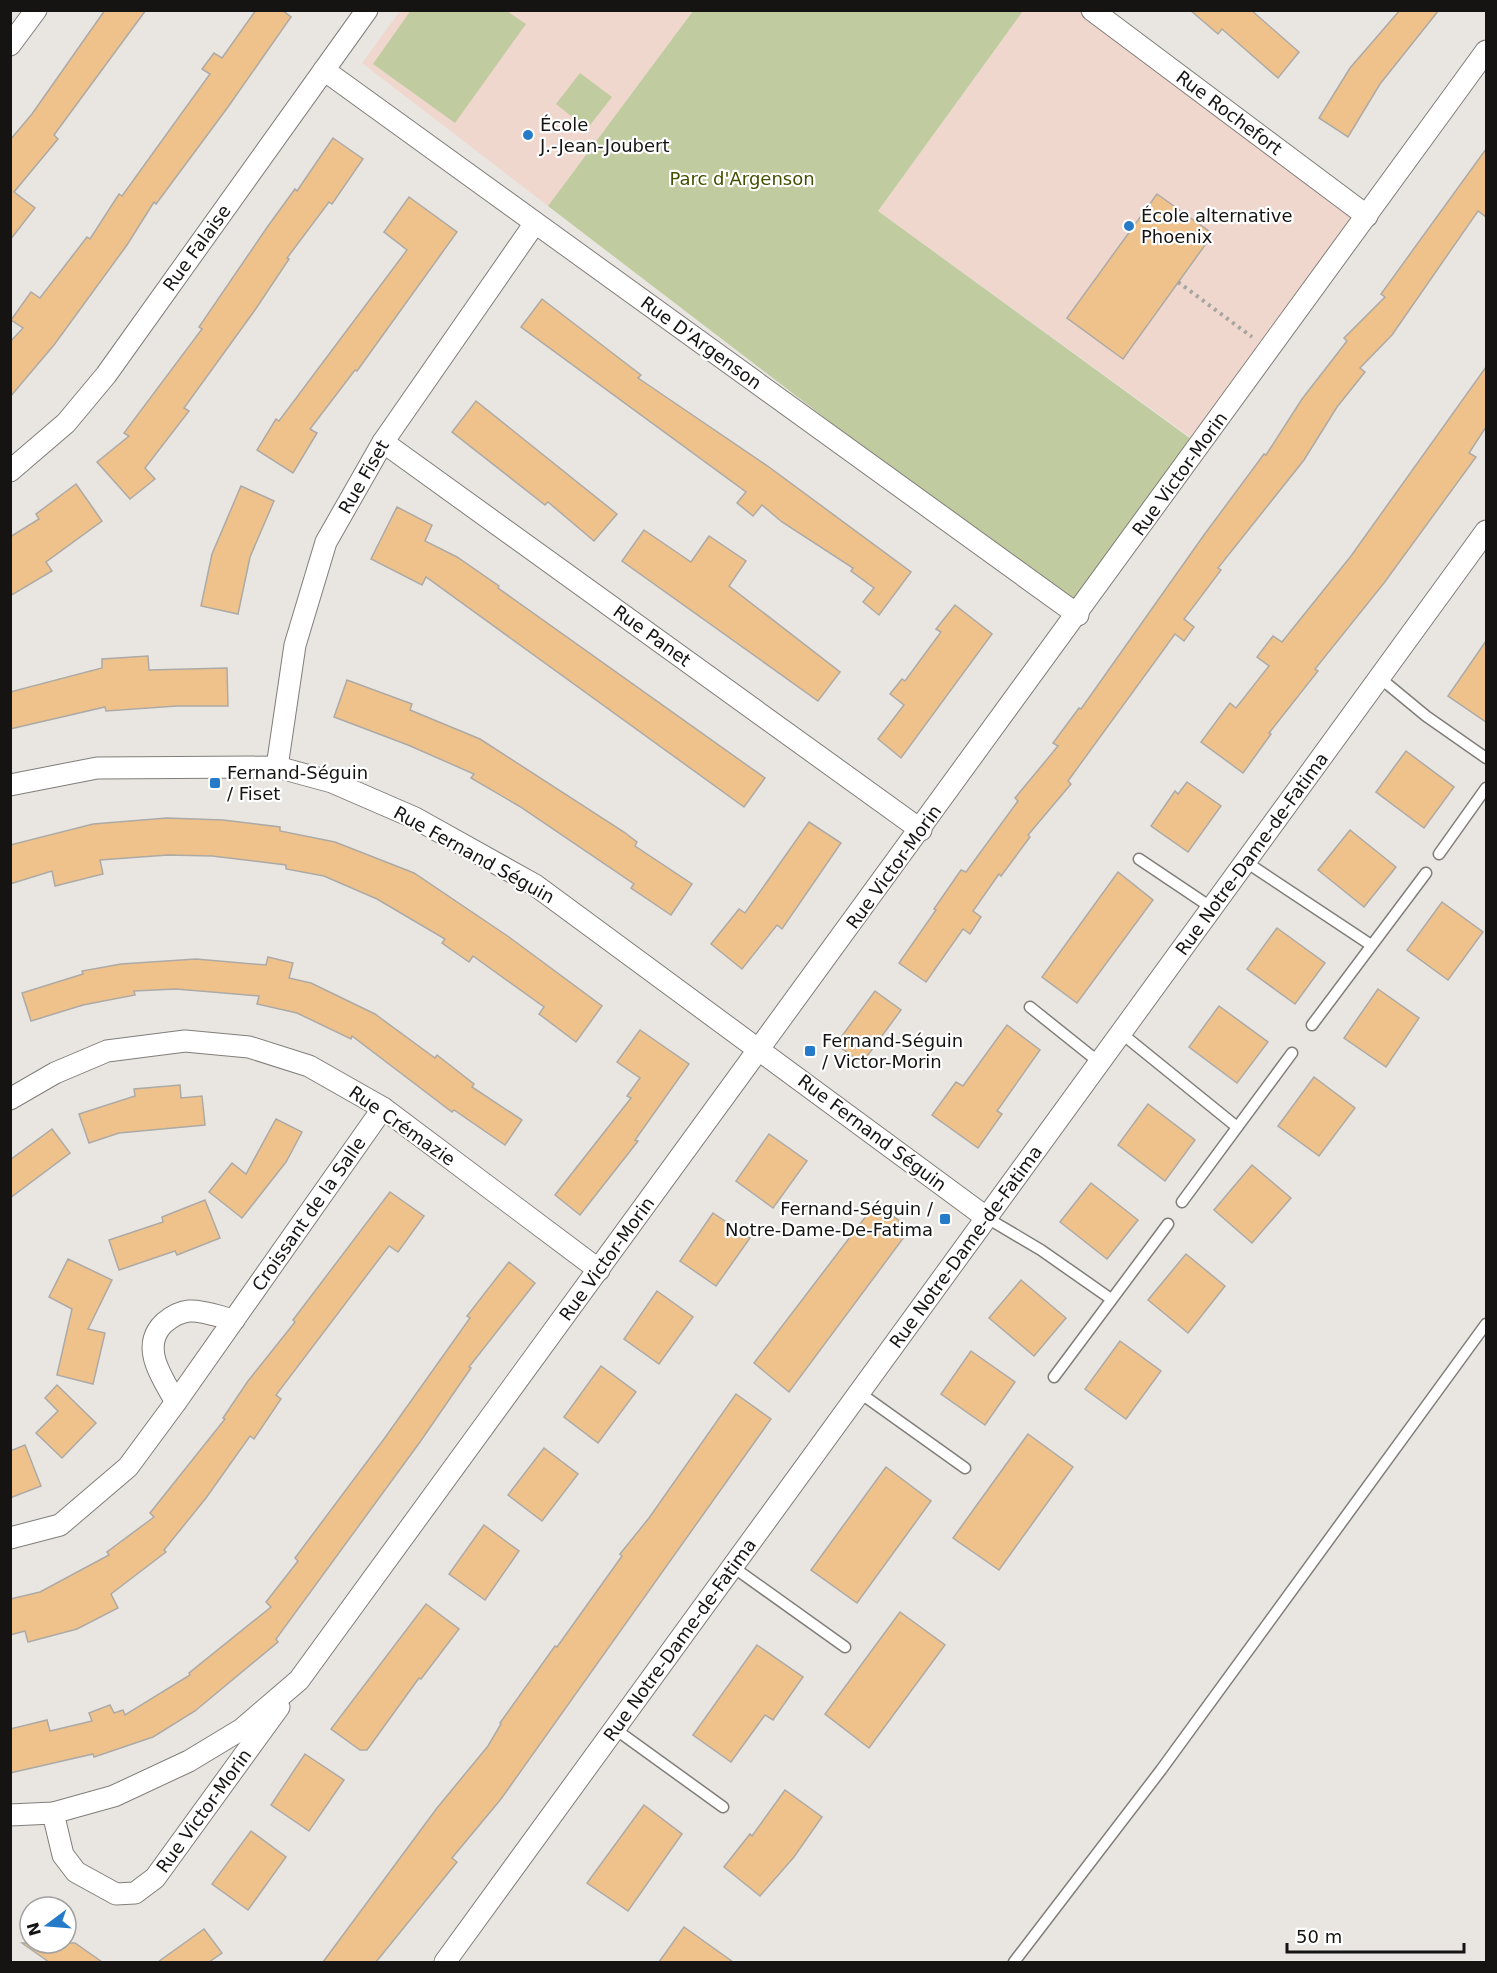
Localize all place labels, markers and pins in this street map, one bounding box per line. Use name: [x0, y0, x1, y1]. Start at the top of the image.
place label: École J.-Jean-Joubert: [539, 114, 670, 156]
marker: École J.-Jean-Joubert: [521, 128, 535, 142]
place label: École alternative Phoenix: [1141, 205, 1293, 247]
marker: École alternative Phoenix: [1122, 219, 1136, 233]
place label: Fernand-Séguin / Fiset: [227, 762, 368, 804]
marker: Fernand-Séguin / Fiset: [208, 776, 222, 790]
place label: Fernand-Séguin / Victor-Morin: [822, 1030, 963, 1072]
marker: Fernand-Séguin / Victor-Morin: [803, 1044, 817, 1058]
place label: Fernand-Séguin / Notre-Dame-De-Fatima: [725, 1198, 934, 1240]
marker: Fernand-Séguin / Notre-Dame-De-Fatima: [938, 1212, 952, 1226]

